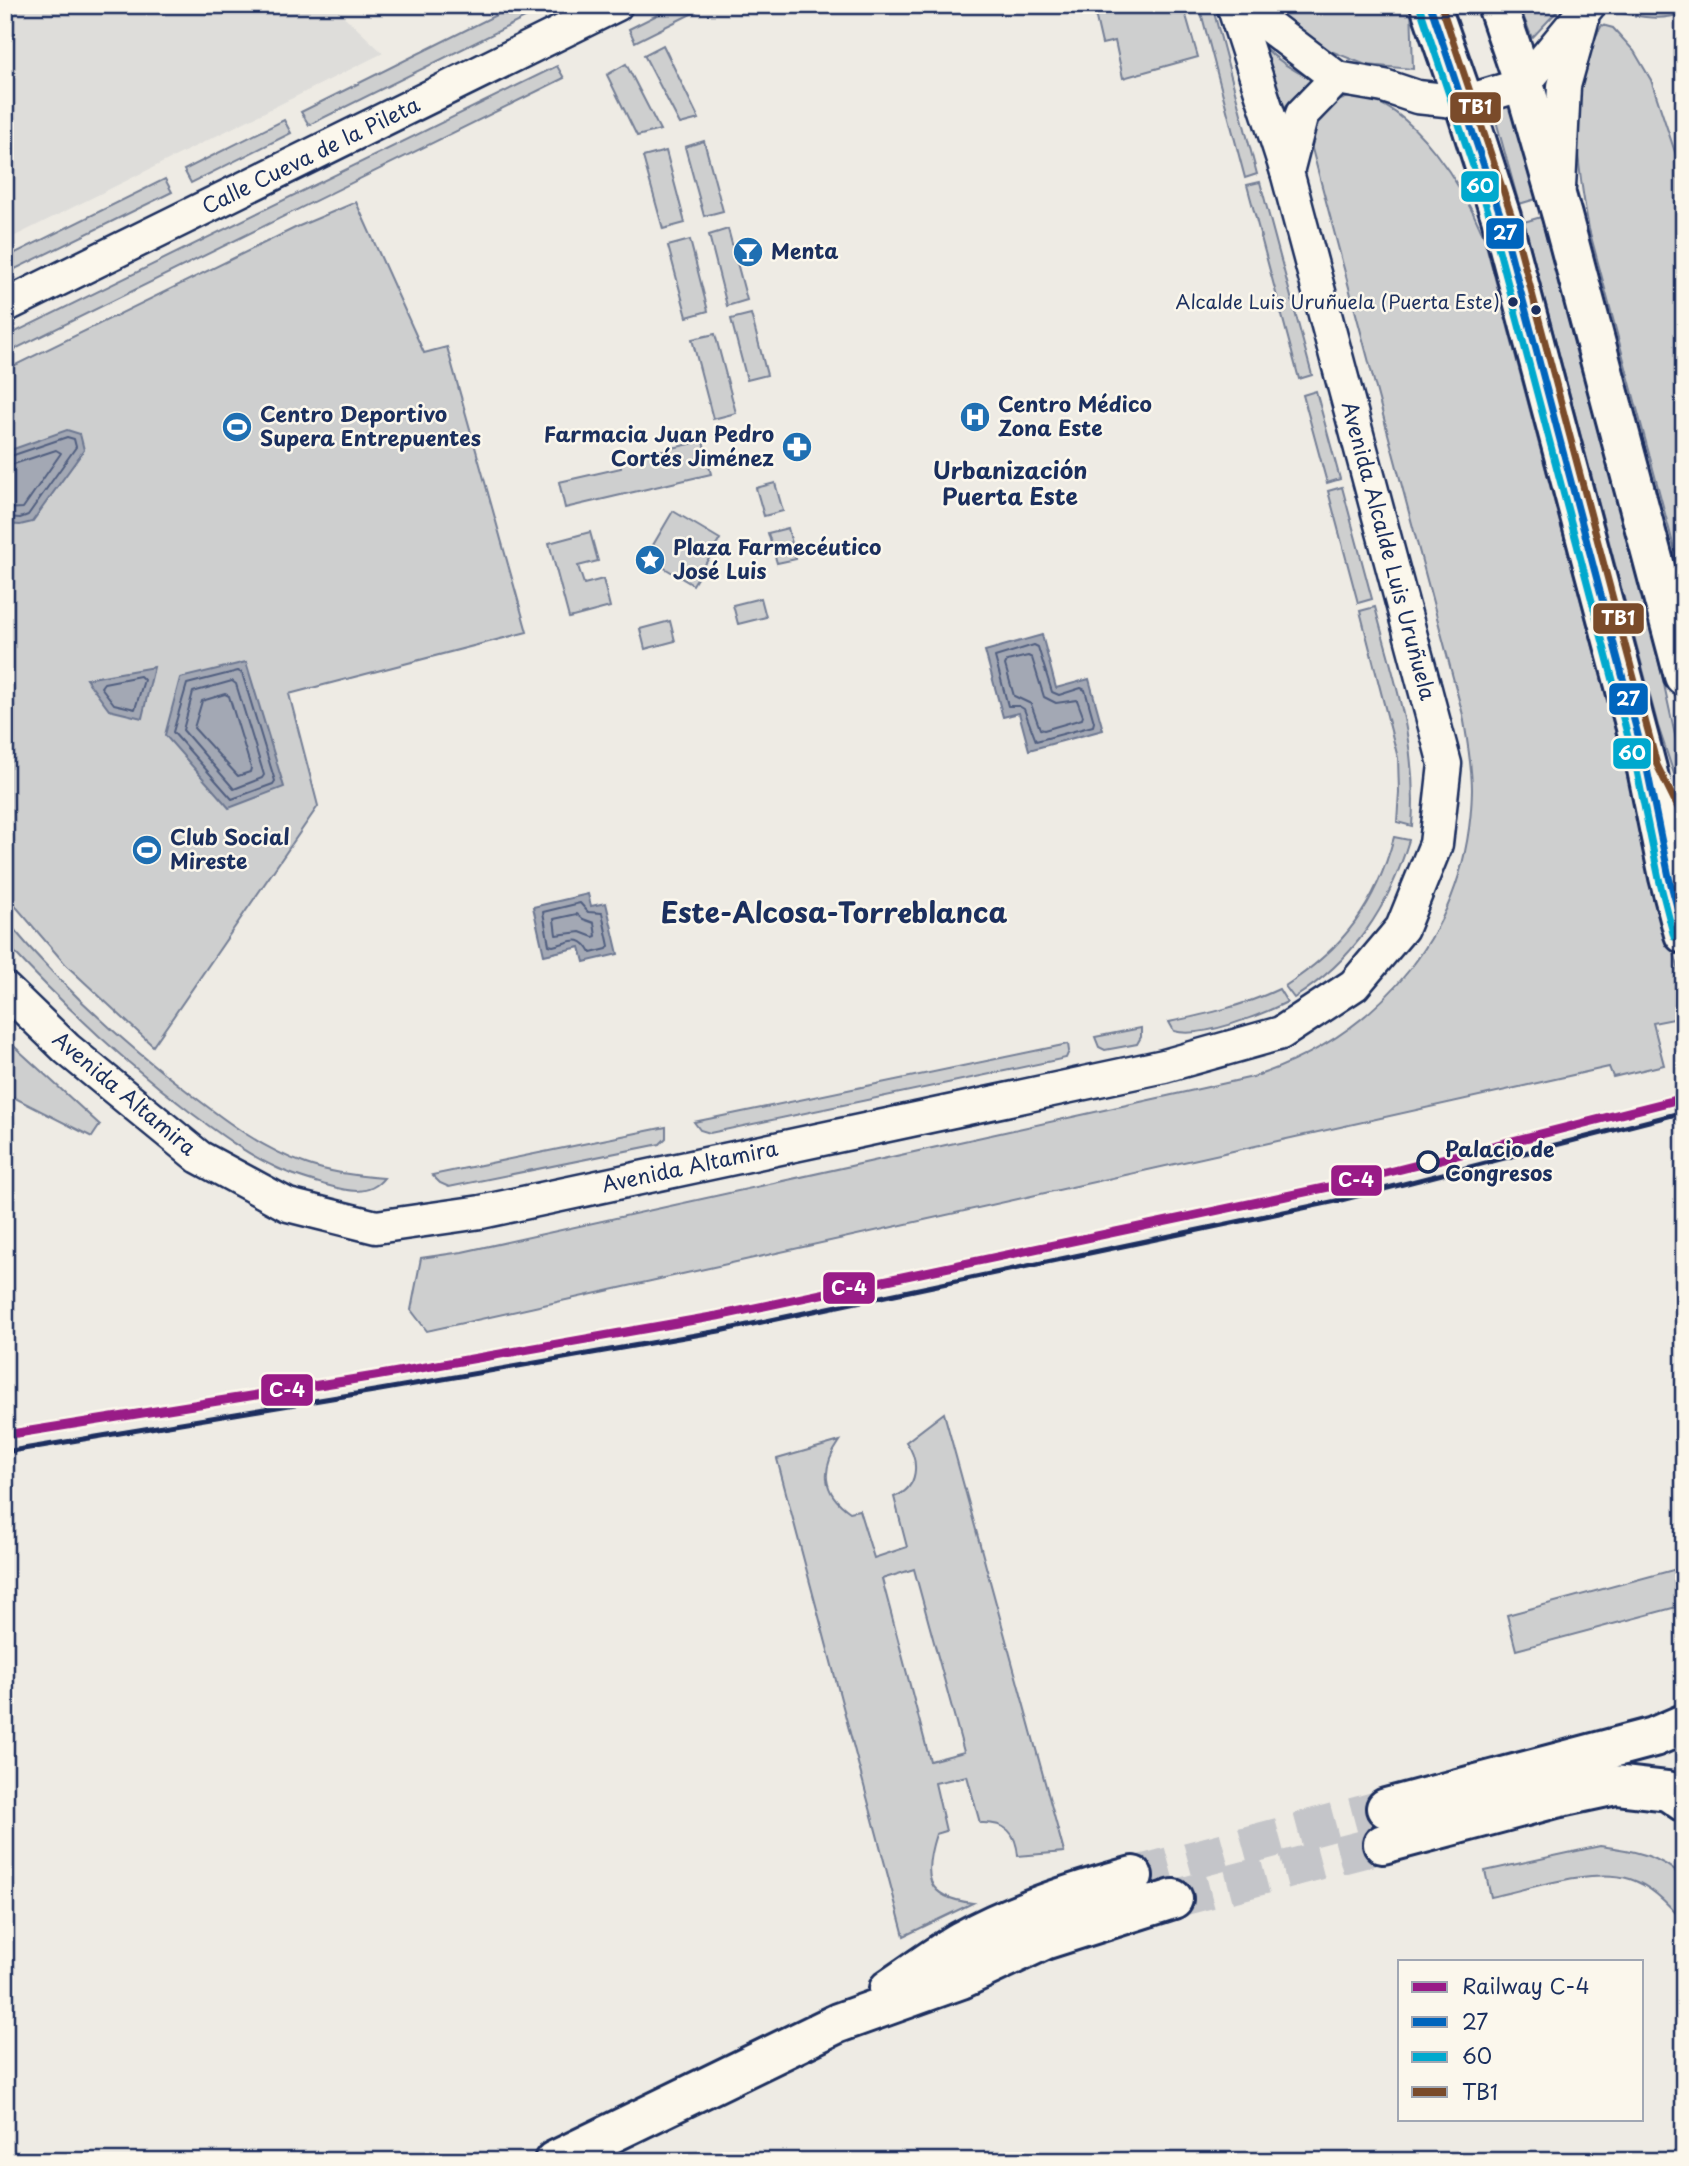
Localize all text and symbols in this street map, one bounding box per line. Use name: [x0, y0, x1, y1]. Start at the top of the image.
street label: Calle Cueva de la Pileta: [196, 87, 425, 221]
line badge: TB1: [1449, 91, 1502, 124]
text: TB1: [1458, 92, 1492, 120]
line badge: 60: [1460, 170, 1500, 203]
text: 60: [1466, 171, 1494, 199]
line badge: 27: [1485, 217, 1525, 250]
text: 27: [1493, 218, 1517, 246]
place label: Menta: [771, 234, 839, 266]
bar icon: Menta: [731, 235, 765, 269]
place label: Alcalde Luis Uruñuela (Puerta Este): [1175, 287, 1500, 315]
marker: Alcalde Luis Uruñuela (Puerta Este): [1506, 295, 1520, 309]
unlabelled marker: [1529, 303, 1543, 317]
place label: Centro Médico Zona Este: [998, 387, 1152, 443]
place label: Centro Deportivo Supera Entrepuentes: [260, 397, 481, 453]
street label: Avenida Alcalde Luis Uruñuela: [1335, 398, 1445, 703]
hospital icon: Centro Médico Zona Este: [958, 400, 992, 434]
sports icon: Centro Deportivo Supera Entrepuentes: [220, 410, 254, 444]
place label: Farmacia Juan Pedro Cortés Jiménez: [544, 417, 774, 473]
pharmacy icon: Farmacia Juan Pedro Cortés Jiménez: [780, 430, 814, 464]
district label: Urbanización Puerta Este: [933, 452, 1087, 513]
place label: Plaza Farmecéutico José Luis: [673, 530, 881, 586]
place icon: Plaza Farmecéutico José Luis: [633, 543, 667, 577]
line badge: TB1: [1592, 602, 1645, 635]
text: TB1: [1601, 603, 1635, 631]
line badge: 27: [1608, 682, 1649, 716]
text: 27: [1616, 684, 1640, 712]
line badge: 60: [1612, 737, 1652, 770]
text: 60: [1618, 738, 1646, 766]
place label: Club Social Mireste: [170, 820, 290, 876]
sports icon: Club Social Mireste: [130, 833, 164, 867]
district label: Este-Alcosa-Torreblanca: [661, 890, 1007, 933]
street label: Avenida Altamira: [46, 1023, 204, 1162]
street label: Avenida Altamira: [599, 1131, 781, 1199]
place label: Palacio de Congresos: [1445, 1132, 1555, 1188]
marker: Palacio de Congresos: [1417, 1151, 1439, 1173]
line badge: C-4: [1330, 1164, 1383, 1197]
text: C-4: [1338, 1165, 1374, 1193]
line badge: C-4: [822, 1271, 876, 1305]
text: C-4: [831, 1273, 867, 1301]
line badge: C-4: [260, 1373, 314, 1407]
text: C-4: [269, 1375, 305, 1403]
legend: [1398, 1960, 1644, 2120]
text: Railway C-4: [1462, 1969, 1590, 2001]
text: 27: [1462, 2005, 1488, 2037]
text: 60: [1462, 2039, 1492, 2071]
text: TB1: [1462, 2075, 1498, 2107]

